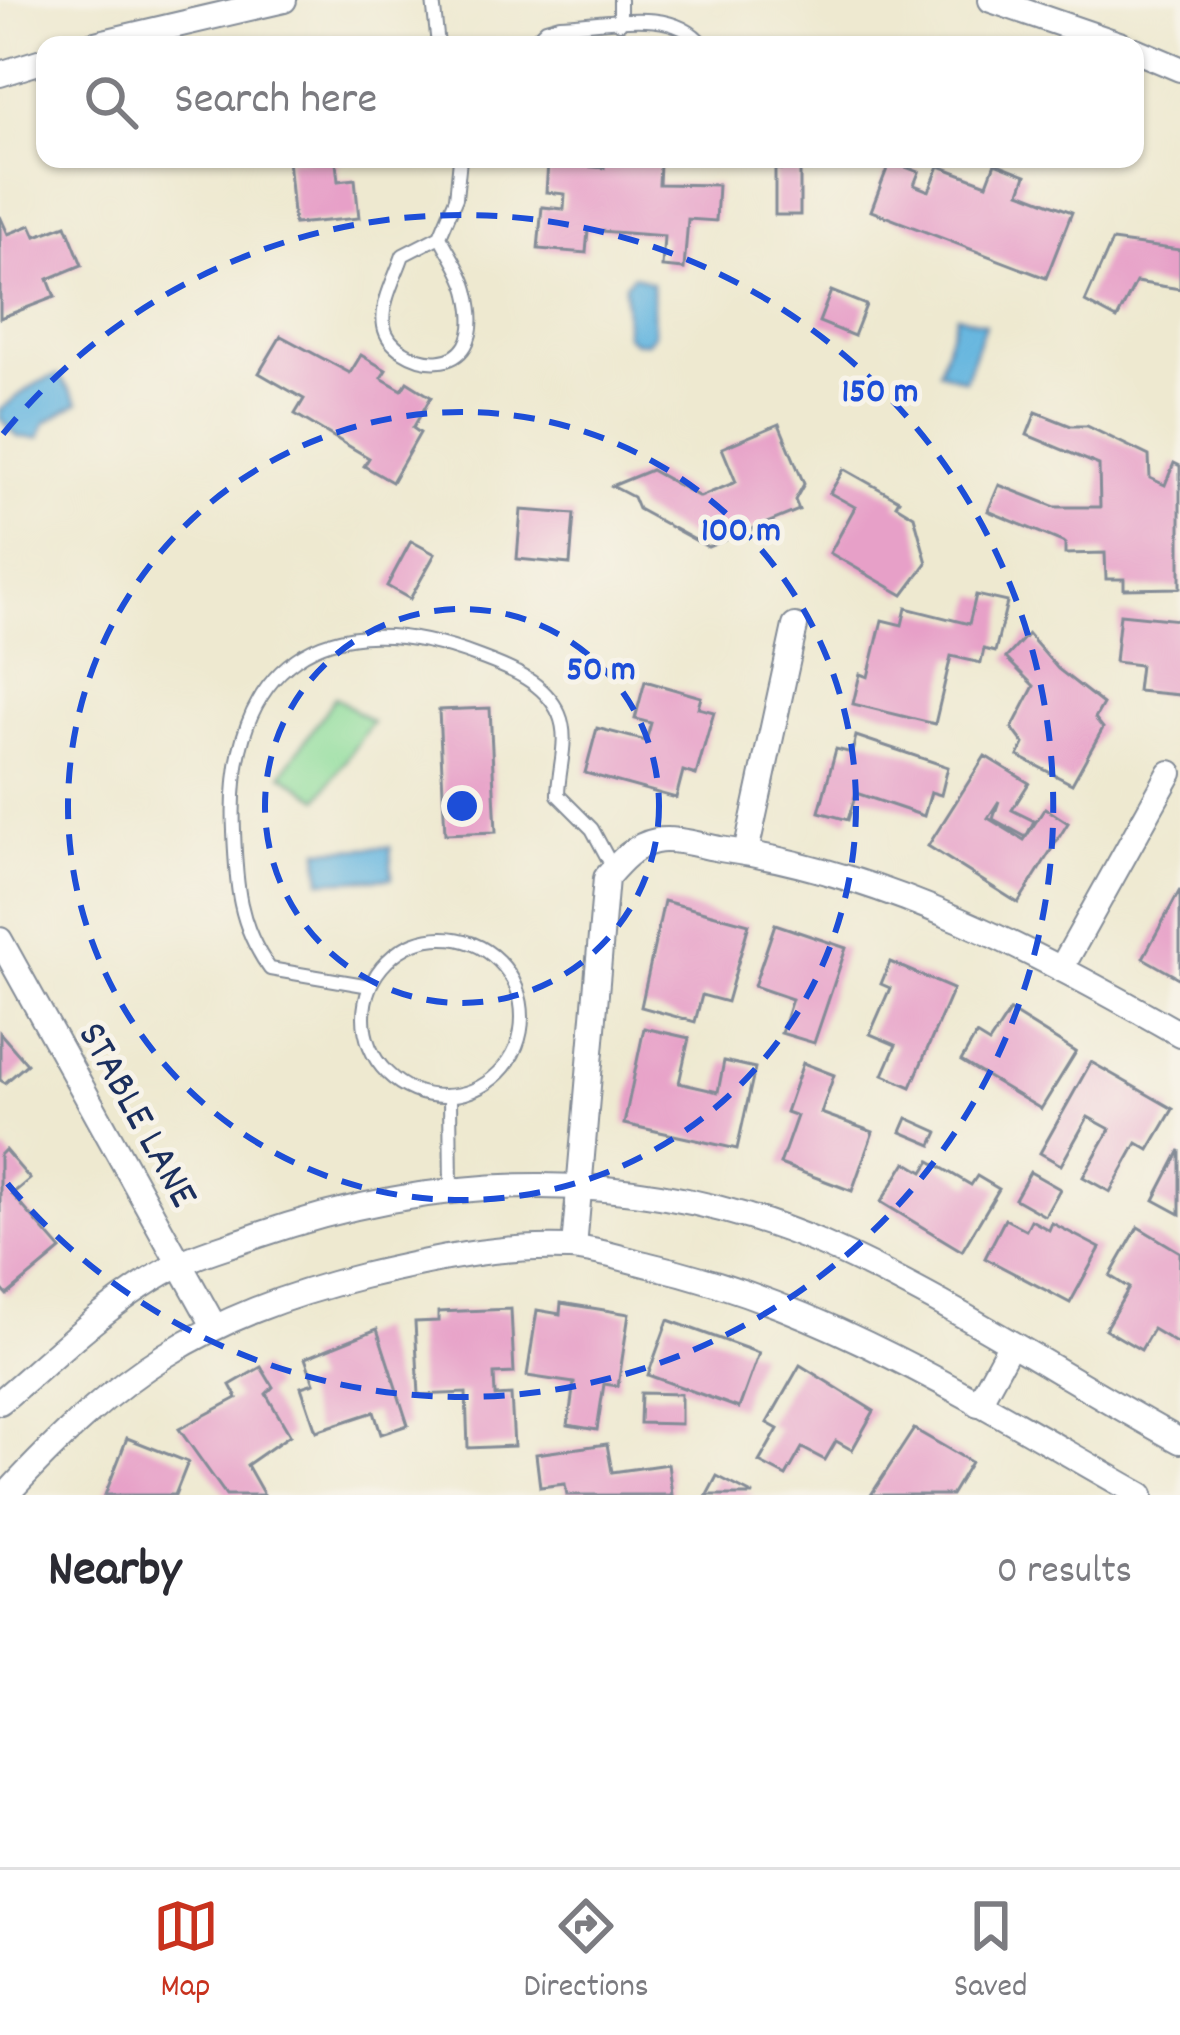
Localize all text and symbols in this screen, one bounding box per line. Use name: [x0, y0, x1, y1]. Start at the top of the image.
search box: [36, 36, 1144, 168]
icon: search: [78, 69, 144, 135]
text: Search here: [174, 70, 377, 134]
text: 150 m: [841, 368, 919, 420]
text: 100 m: [701, 507, 781, 559]
text: 50 m: [566, 646, 636, 698]
centre of rings: [441, 785, 483, 827]
street label: STABLE LANE: [59, 1013, 211, 1220]
text: Nearby: [48, 1537, 181, 1609]
text: 0 results: [997, 1546, 1132, 1601]
tab: Map: [153, 1893, 219, 2012]
tab: Directions: [524, 1893, 649, 2012]
tab: Saved: [954, 1893, 1027, 2012]

